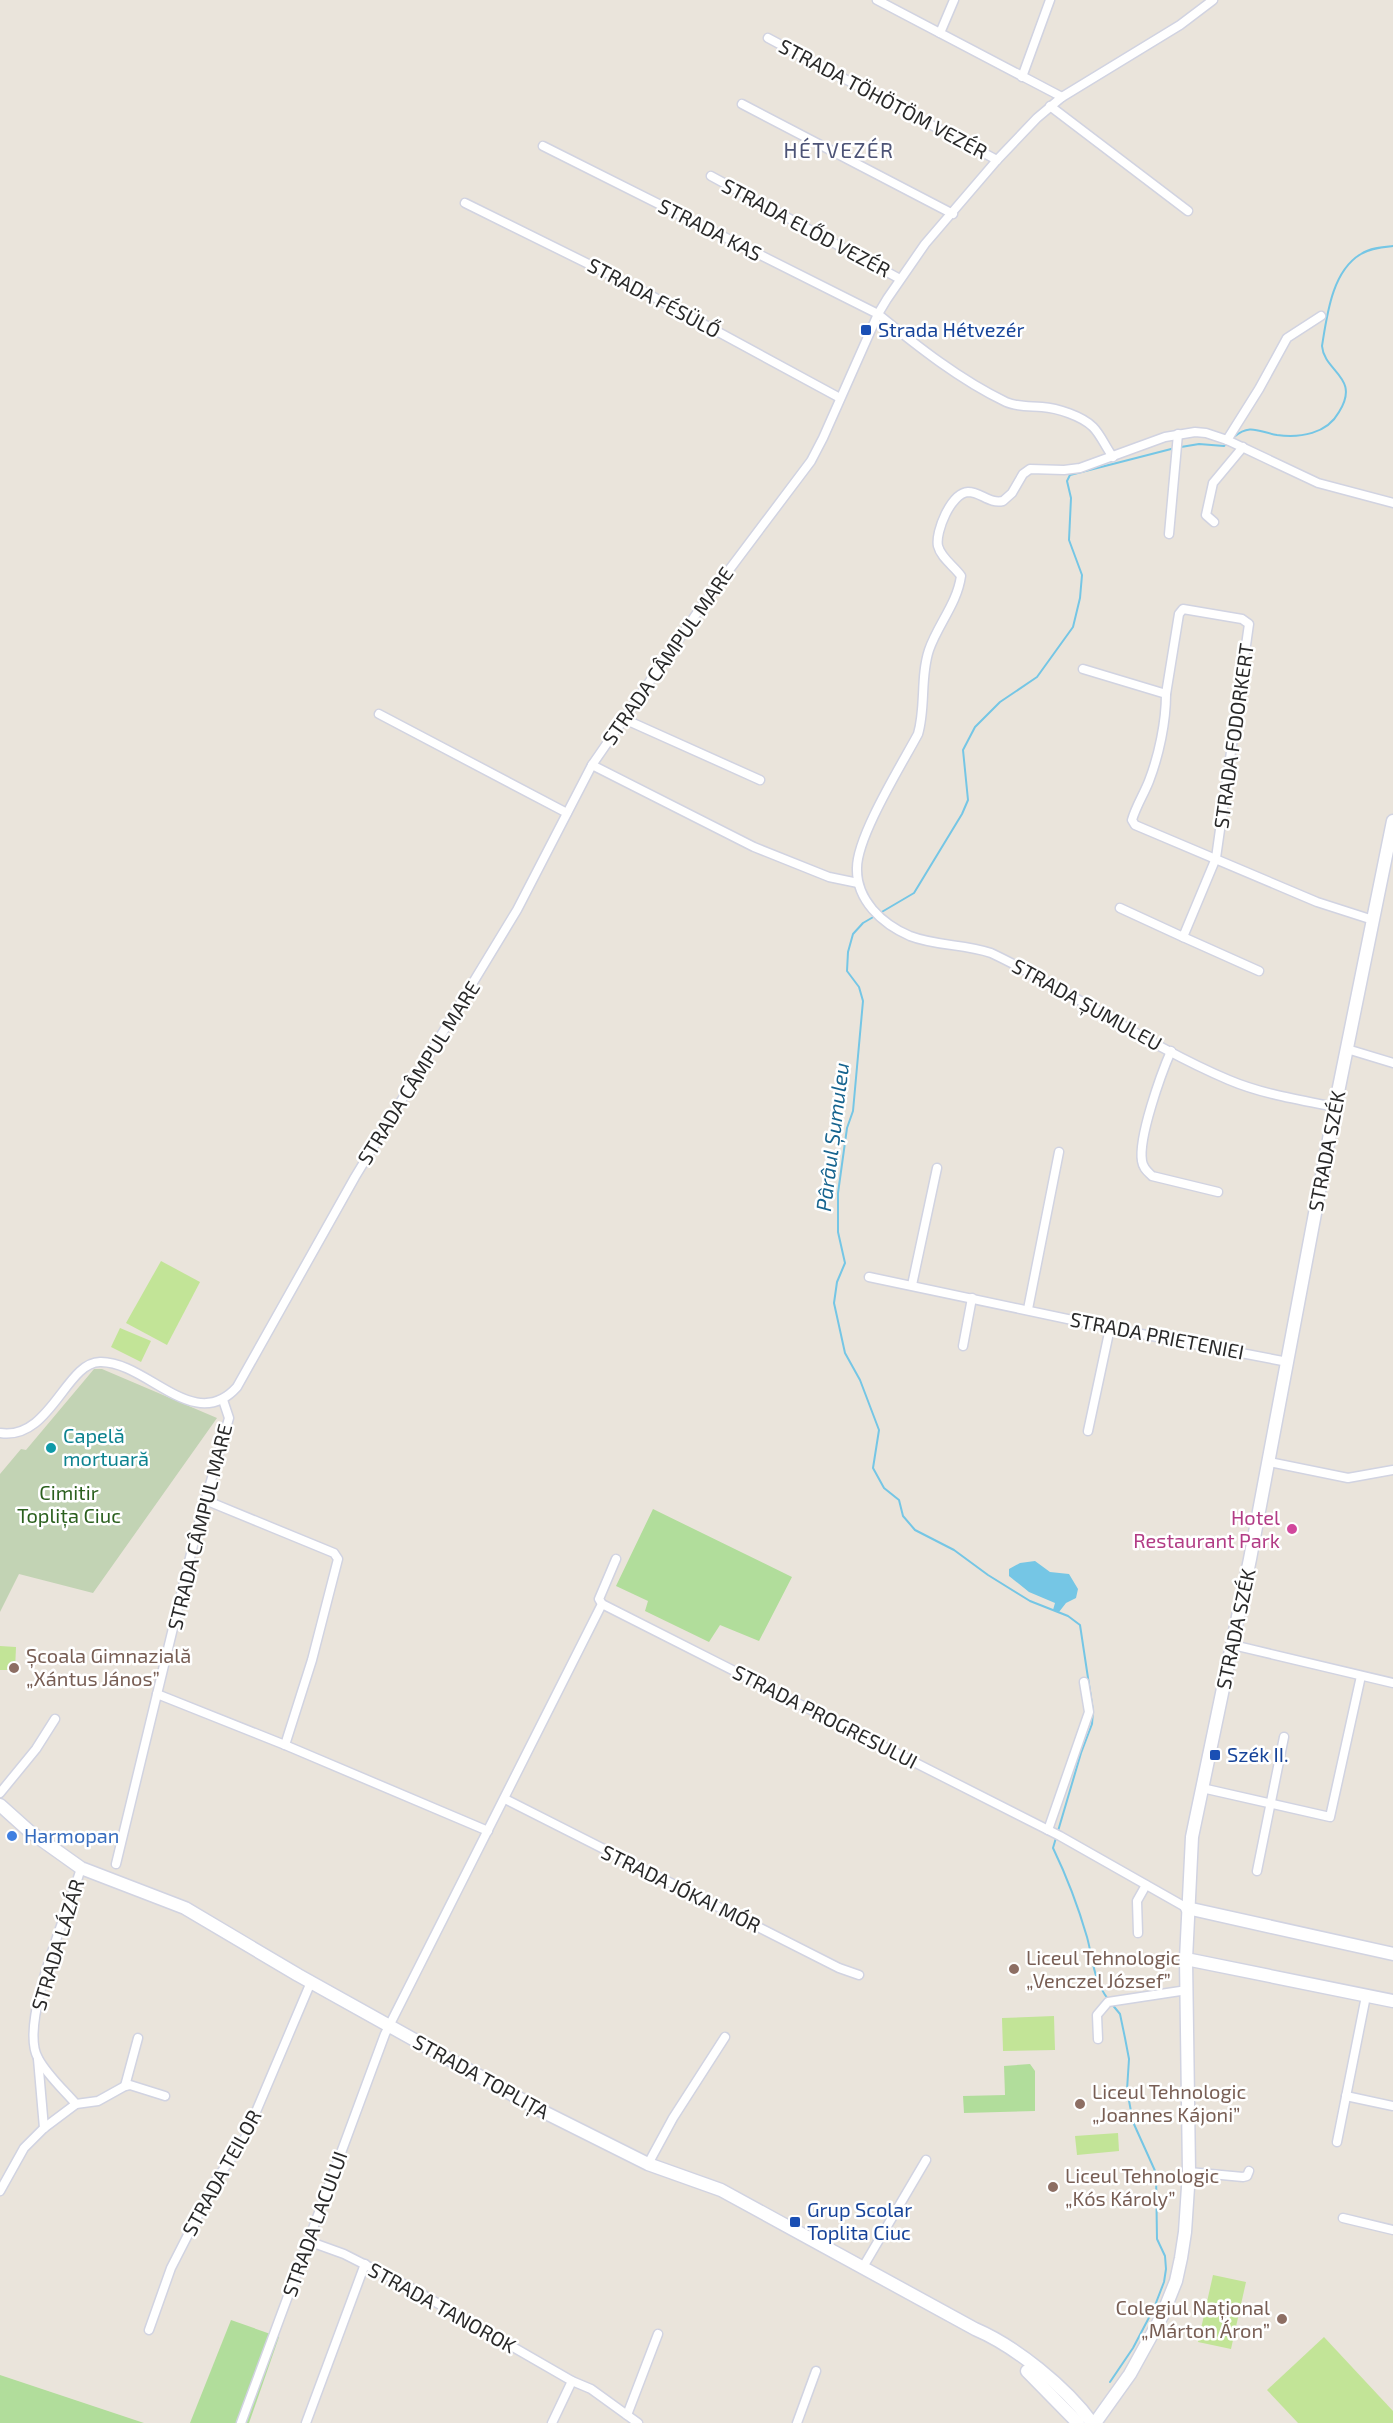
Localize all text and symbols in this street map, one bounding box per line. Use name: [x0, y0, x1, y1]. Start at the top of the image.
street label: STRADA TÖHÖTÖM VEZÉR: [775, 33, 992, 163]
district label: HÉTVEZÉR: [783, 137, 895, 162]
street label: STRADA ELŐD VEZÉR: [718, 173, 895, 282]
street label: STRADA KAS: [655, 193, 766, 265]
street label: STRADA FÉSÜLŐ: [584, 252, 725, 342]
place label: Strada Hétvezér: [878, 317, 1025, 341]
marker: Strada Hétvezér: [859, 323, 873, 337]
street label: STRADA CÂMPUL MARE: [597, 562, 738, 749]
street label: STRADA FODORKERT: [1208, 641, 1258, 830]
street label: STRADA ȘUMULEU: [1007, 953, 1167, 1057]
street label: STRADA CÂMPUL MARE: [352, 976, 484, 1169]
water label: Pârâul Șumuleu: [810, 1061, 855, 1213]
street label: STRADA SZÉK: [1303, 1088, 1350, 1213]
street label: STRADA PRIETENIEI: [1068, 1306, 1246, 1364]
street label: STRADA CÂMPUL MARE: [162, 1421, 236, 1632]
place label: Capelă mortuară: [63, 1423, 149, 1470]
marker: Capelă mortuară: [44, 1441, 58, 1455]
park label: Cimitir Toplița Ciuc: [17, 1480, 121, 1529]
place label: Hotel Restaurant Park: [1133, 1505, 1280, 1552]
marker: Hotel Restaurant Park: [1285, 1522, 1299, 1536]
street label: STRADA SZÉK: [1211, 1566, 1260, 1691]
place label: Școala Gimnazială „Xántus János”: [26, 1643, 191, 1690]
street label: STRADA PROGRESULUI: [729, 1659, 922, 1773]
marker: Școala Gimnazială „Xántus János”: [7, 1661, 21, 1675]
place label: Szék II.: [1227, 1742, 1289, 1766]
marker: Szék II.: [1208, 1748, 1222, 1762]
place label: Harmopan: [24, 1823, 119, 1847]
marker: Harmopan: [5, 1829, 19, 1843]
street label: STRADA JÓKAI MÓR: [598, 1839, 765, 1937]
street label: STRADA LÁZÁR: [26, 1876, 88, 2013]
place label: Liceul Tehnologic „Venczel József”: [1026, 1945, 1181, 1992]
marker: Liceul Tehnologic „Venczel József”: [1007, 1962, 1021, 1976]
street label: STRADA TOPLIȚA: [408, 2029, 554, 2125]
place label: Liceul Tehnologic „Joannes Kájoni”: [1092, 2079, 1247, 2126]
marker: Liceul Tehnologic „Joannes Kájoni”: [1073, 2097, 1087, 2111]
street label: STRADA TEILOR: [177, 2105, 266, 2240]
street label: STRADA LACULUI: [277, 2148, 352, 2300]
place label: Liceul Tehnologic „Kós Károly”: [1065, 2163, 1220, 2210]
marker: Liceul Tehnologic „Kós Károly”: [1046, 2180, 1060, 2194]
place label: Grup Scolar Toplita Ciuc: [807, 2197, 912, 2244]
marker: Grup Scolar Toplita Ciuc: [788, 2215, 802, 2229]
street label: STRADA TANOROK: [365, 2257, 520, 2358]
place label: Colegiul Național „Márton Áron”: [1116, 2295, 1270, 2342]
marker: Colegiul Național „Márton Áron”: [1275, 2312, 1289, 2326]

